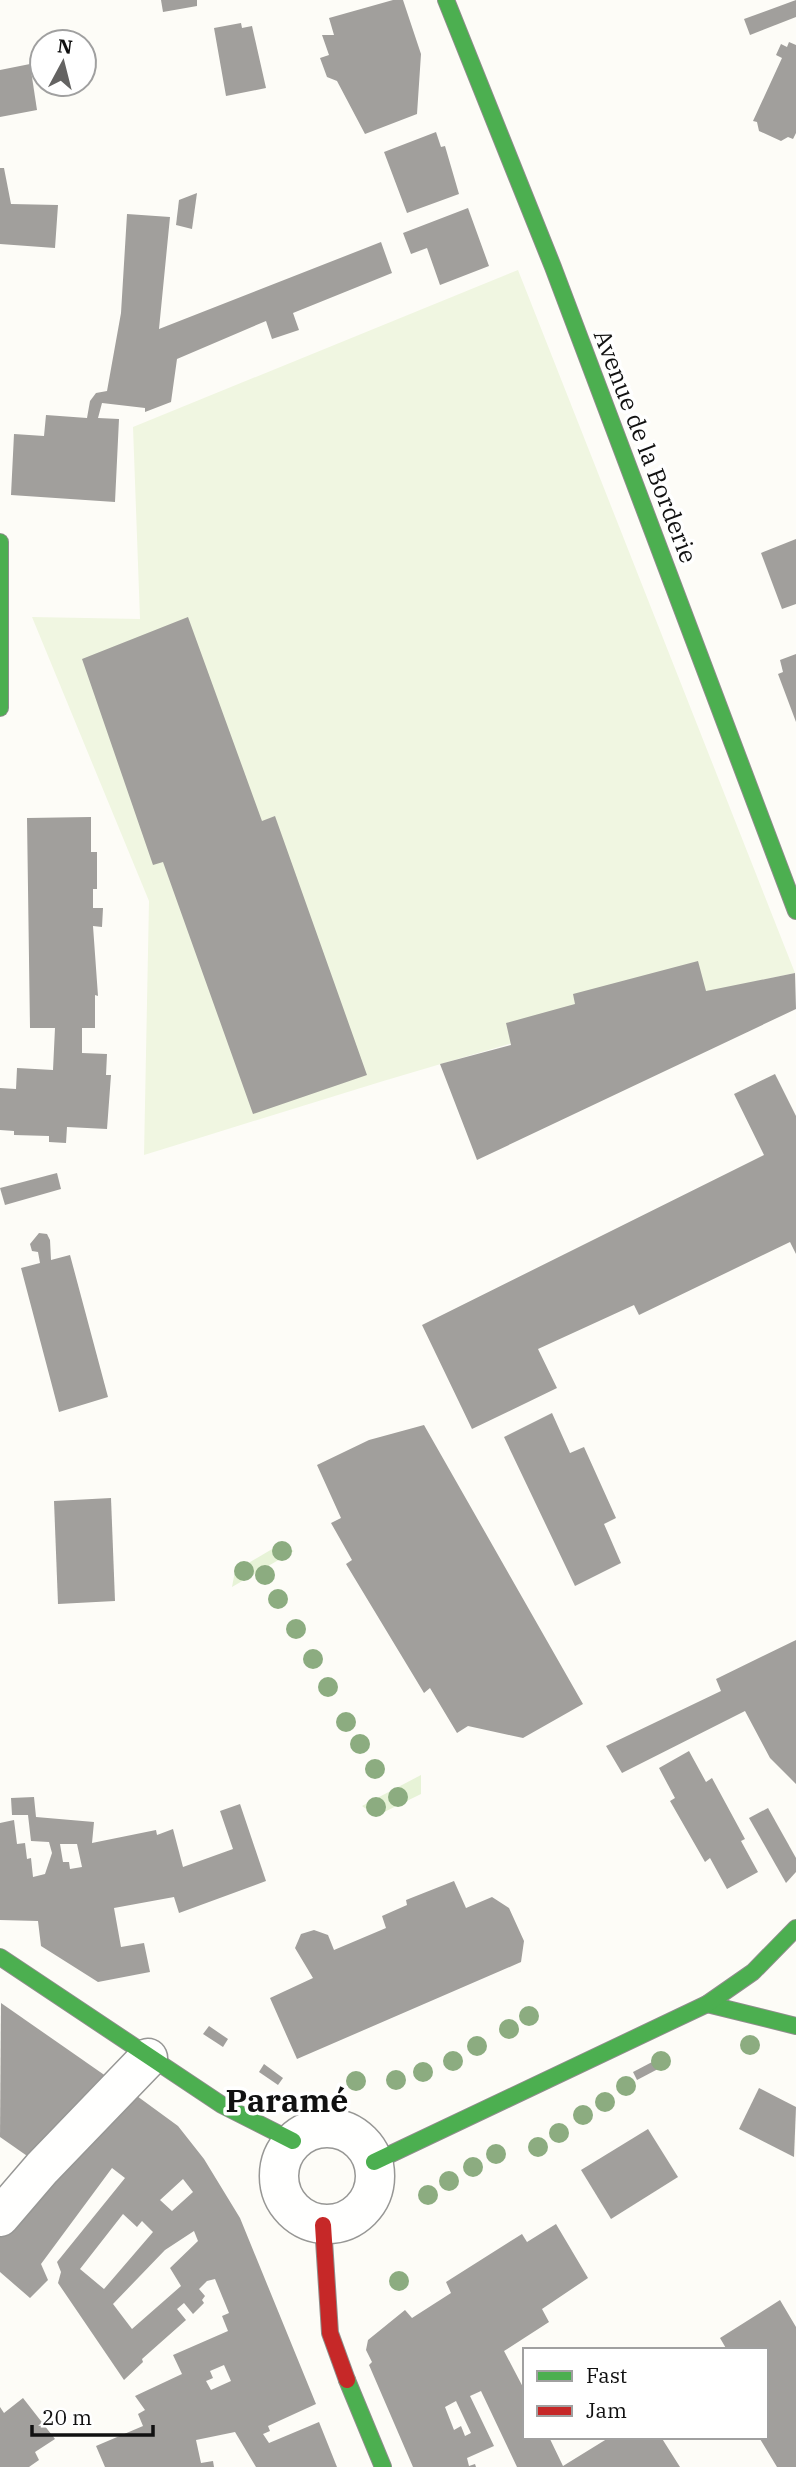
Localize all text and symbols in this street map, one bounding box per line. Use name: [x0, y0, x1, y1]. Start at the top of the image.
north arrow: [28, 28, 98, 98]
text: N: [56, 33, 74, 59]
street label: Avenue de la Borderie: [587, 325, 705, 567]
district label: Paramé: [226, 2079, 348, 2121]
legend: [523, 2348, 768, 2439]
text: Fast: [586, 2361, 627, 2389]
scale bar: [32, 2394, 152, 2438]
text: Jam: [586, 2396, 627, 2424]
text: 20 m: [42, 2403, 92, 2431]

